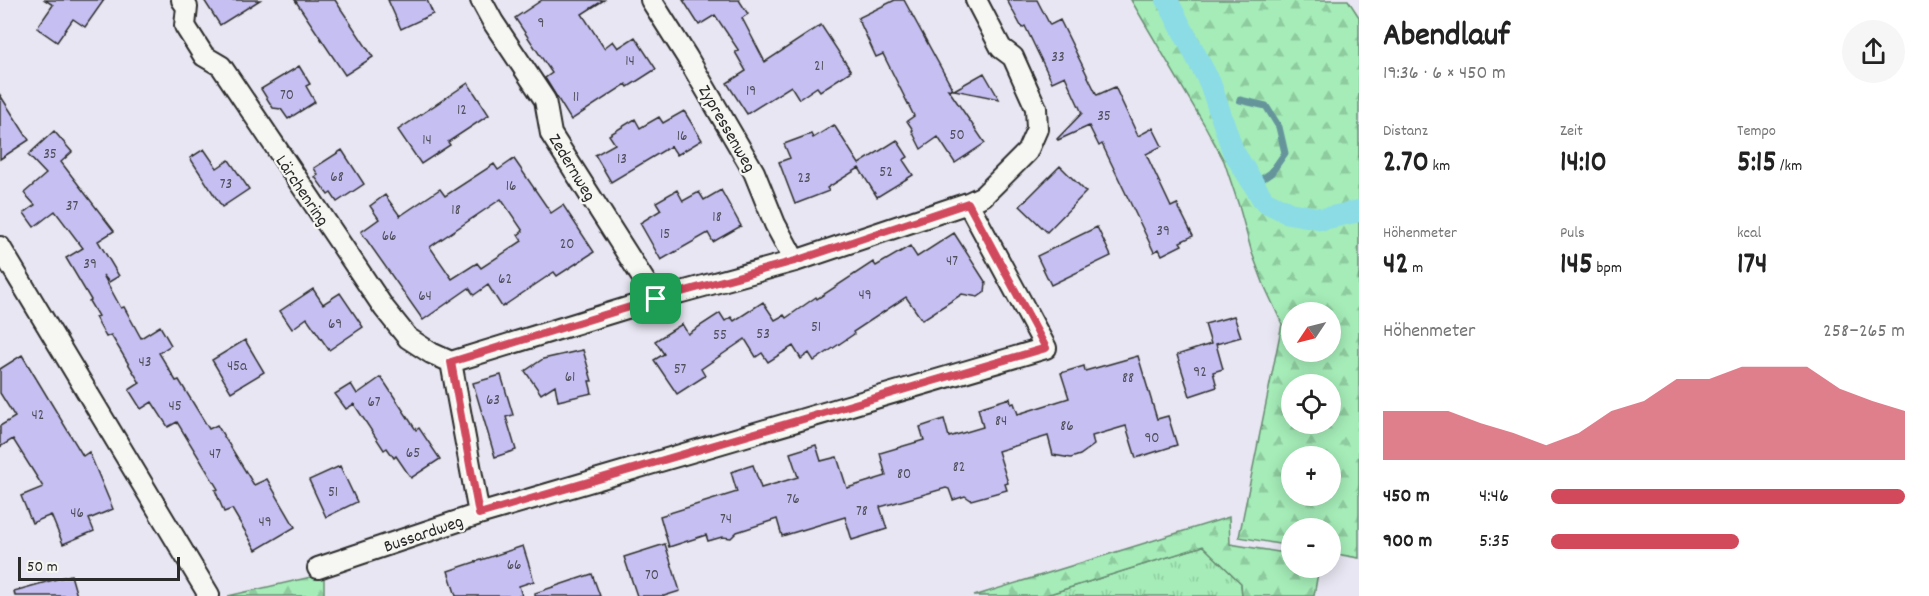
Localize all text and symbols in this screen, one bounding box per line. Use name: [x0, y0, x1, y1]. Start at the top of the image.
house number: 9: [538, 13, 544, 35]
text: Abendlauf: [1383, 14, 1510, 61]
button: share: [1842, 20, 1905, 83]
house number: 33: [1051, 47, 1065, 69]
house number: 14: [625, 51, 635, 73]
house number: 21: [814, 56, 824, 78]
text: 19:36 · 6 × 450 m: [1383, 60, 1506, 88]
street label: Zypressenweg: [691, 81, 761, 178]
house number: 19: [746, 81, 756, 103]
house number: 70: [280, 85, 294, 107]
house number: 11: [573, 87, 579, 109]
house number: 12: [457, 100, 467, 122]
house number: 35: [1097, 106, 1111, 128]
text: Distanz: [1383, 120, 1428, 143]
text: Zeit: [1560, 120, 1583, 143]
text: Tempo: [1737, 120, 1776, 143]
house number: 50: [949, 125, 965, 147]
house number: 16: [677, 126, 687, 148]
house number: 14: [422, 130, 432, 152]
street label: Zedernweg: [541, 130, 601, 207]
text: 2.70: [1383, 143, 1429, 186]
text: 14:10: [1560, 143, 1607, 186]
text: 5:15: [1737, 143, 1776, 186]
house number: 35: [43, 144, 57, 166]
house number: 13: [617, 149, 627, 171]
street label: Lärchenring: [268, 151, 334, 232]
text: km: [1429, 155, 1450, 178]
text: /km: [1776, 155, 1802, 178]
house number: 52: [879, 162, 893, 184]
house number: 68: [330, 167, 344, 189]
house number: 23: [797, 168, 811, 190]
house number: 73: [220, 174, 232, 196]
house number: 16: [506, 176, 516, 198]
house number: 37: [66, 196, 78, 218]
house number: 18: [451, 200, 461, 222]
house number: 18: [712, 207, 722, 229]
house number: 39: [1156, 221, 1170, 243]
text: Höhenmeter: [1383, 222, 1457, 245]
text: Puls: [1560, 222, 1585, 245]
text: kcal: [1737, 222, 1761, 245]
house number: 15: [660, 224, 670, 246]
house number: 66: [382, 226, 396, 248]
house number: 20: [560, 234, 574, 256]
text: 42: [1383, 245, 1409, 288]
text: 145: [1560, 245, 1593, 288]
text: 174: [1737, 245, 1768, 288]
house number: 47: [946, 251, 958, 273]
house number: 39: [83, 254, 97, 276]
text: m: [1409, 257, 1423, 280]
text: bpm: [1593, 257, 1622, 280]
house number: 62: [498, 269, 512, 291]
pin: [630, 273, 681, 324]
icon: arrive: [639, 282, 672, 315]
house number: 49: [858, 285, 872, 307]
house number: 64: [418, 286, 432, 308]
north arrow: [1281, 302, 1341, 362]
map controls: [1281, 302, 1341, 578]
house number: 69: [328, 314, 342, 336]
house number: 51: [811, 317, 821, 339]
text: Höhenmeter: [1383, 318, 1475, 346]
text: 258–265 m: [1823, 318, 1905, 346]
house number: 53: [756, 324, 770, 346]
house number: 55: [713, 325, 727, 347]
house number: 43: [139, 352, 151, 374]
house number: 45a: [227, 356, 248, 378]
house number: 57: [674, 359, 687, 381]
house number: 92: [1193, 362, 1207, 384]
house number: 61: [565, 367, 575, 389]
house number: 88: [1122, 368, 1134, 390]
button: locate: [1281, 374, 1341, 434]
house number: 63: [486, 390, 500, 412]
house number: 67: [367, 392, 381, 414]
house number: 45: [168, 396, 182, 418]
house number: 42: [32, 405, 44, 427]
house number: 84: [995, 411, 1007, 433]
house number: 86: [1060, 416, 1074, 438]
house number: 90: [1144, 428, 1160, 450]
house number: 65: [406, 443, 420, 465]
house number: 47: [209, 444, 221, 466]
button: +: [1281, 446, 1341, 506]
house number: 82: [953, 457, 965, 479]
house number: 80: [897, 464, 911, 486]
house number: 51: [328, 482, 338, 504]
text: 450 m: [1383, 483, 1430, 511]
text: 4:46: [1479, 483, 1509, 511]
house number: 76: [786, 489, 800, 511]
house number: 78: [856, 501, 868, 523]
house number: 46: [70, 503, 84, 525]
house number: 74: [720, 509, 732, 531]
street label: Bussardweg: [381, 510, 467, 561]
house number: 49: [258, 512, 272, 534]
button: −: [1281, 518, 1341, 578]
text: 900 m: [1383, 528, 1432, 556]
text: 5:35: [1479, 528, 1510, 556]
scale bar: [18, 554, 180, 582]
house number: 66: [507, 555, 521, 577]
text: 50 m: [27, 556, 58, 579]
house number: 70: [645, 565, 659, 587]

